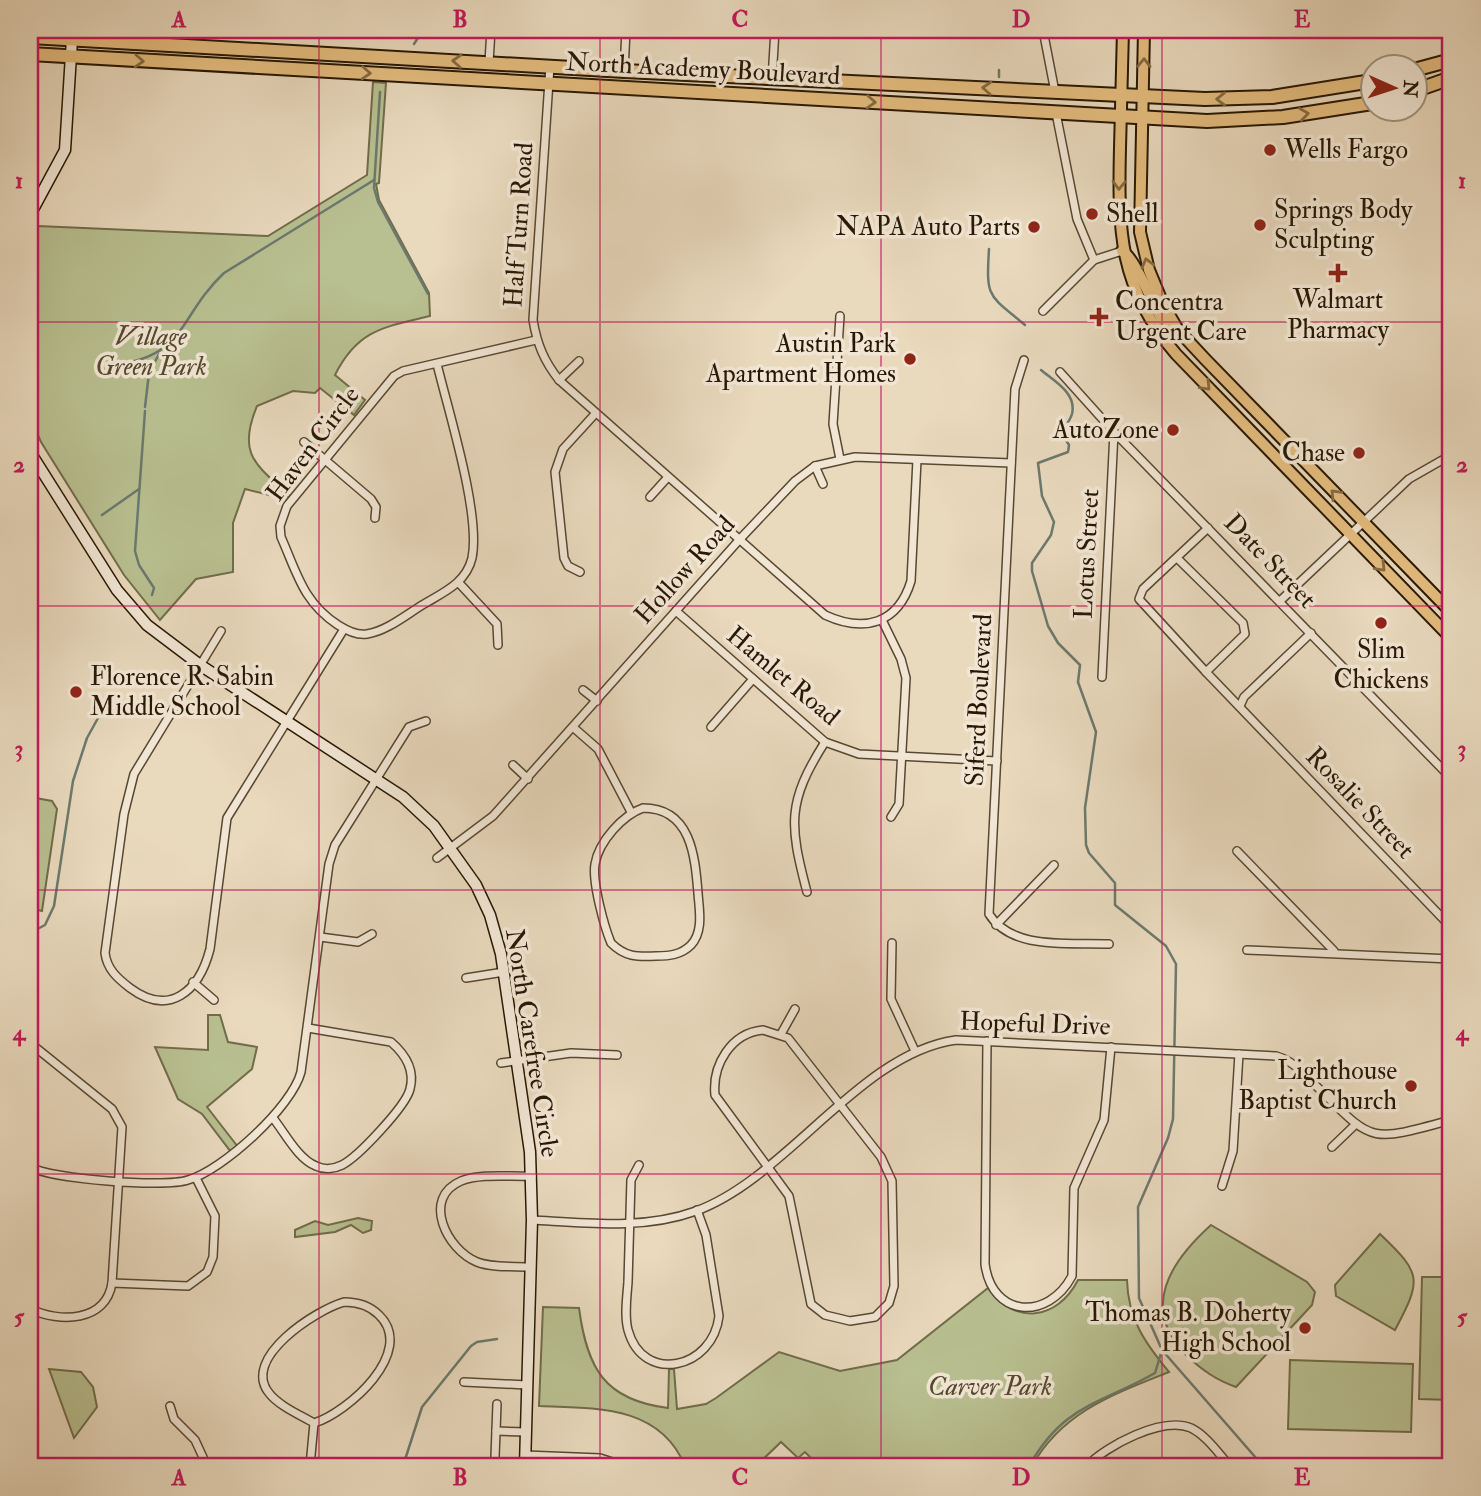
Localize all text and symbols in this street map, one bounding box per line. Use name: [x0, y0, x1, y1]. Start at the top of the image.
text: A: [171, 5, 187, 34]
text: B: [452, 5, 468, 34]
text: C: [732, 5, 748, 34]
text: D: [1012, 5, 1030, 34]
text: E: [1294, 5, 1311, 34]
street label: North Academy Boulevard: [565, 46, 841, 92]
north arrow: [1358, 52, 1428, 122]
one-way arrow: [134, 53, 145, 68]
one-way arrow: [451, 53, 462, 68]
one-way arrow: [1136, 57, 1151, 68]
one-way arrow: [361, 66, 372, 81]
text: N: [1397, 79, 1422, 99]
one-way arrow: [981, 81, 992, 96]
one-way arrow: [1215, 91, 1225, 107]
one-way arrow: [865, 94, 876, 109]
one-way arrow: [1298, 107, 1310, 122]
place label: Wells Fargo: [1283, 134, 1408, 166]
street label: Half Turn Road: [497, 141, 541, 309]
marker: Wells Fargo: [1262, 142, 1278, 158]
text: 1: [15, 166, 23, 195]
text: 1: [1458, 166, 1466, 195]
one-way arrow: [1111, 180, 1127, 191]
place label: Springs Body Sculpting: [1274, 194, 1413, 257]
place label: Shell: [1106, 198, 1159, 230]
marker: Shell: [1084, 206, 1100, 222]
place label: NAPA Auto Parts: [836, 211, 1020, 243]
marker: Springs Body Sculpting: [1252, 217, 1268, 233]
marker: NAPA Auto Parts: [1026, 219, 1042, 235]
one-way arrow: [1141, 257, 1156, 269]
marker: Walmart Pharmacy: [1330, 265, 1346, 281]
place label: Walmart Pharmacy: [1287, 284, 1390, 346]
place label: Concentra Urgent Care: [1115, 286, 1247, 348]
marker: Concentra Urgent Care: [1089, 307, 1109, 327]
park label: Village Green Park: [95, 321, 207, 383]
place label: Austin Park Apartment Homes: [705, 328, 897, 391]
marker: Austin Park Apartment Homes: [902, 351, 918, 367]
one-way arrow: [1197, 377, 1210, 390]
street label: Haven Circle: [259, 380, 367, 508]
place label: AutoZone: [1052, 414, 1159, 446]
marker: AutoZone: [1165, 422, 1181, 438]
place label: Chase: [1282, 437, 1345, 469]
marker: Chase: [1351, 445, 1367, 461]
text: 2: [13, 450, 25, 479]
text: 2: [1456, 450, 1468, 479]
street label: Lotus Street: [1068, 488, 1106, 620]
one-way arrow: [1331, 489, 1344, 502]
street label: Date Street: [1217, 507, 1323, 615]
street label: Hollow Road: [628, 509, 742, 631]
one-way arrow: [1373, 558, 1386, 571]
street label: Siferd Boulevard: [959, 613, 1000, 787]
marker: Slim Chickens: [1373, 615, 1389, 631]
street label: Hamlet Road: [720, 619, 846, 733]
place label: Slim Chickens: [1333, 634, 1429, 696]
place label: Florence R. Sabin Middle School: [90, 661, 274, 723]
marker: Florence R. Sabin Middle School: [68, 684, 84, 700]
text: 3: [15, 734, 23, 763]
text: 3: [1458, 734, 1466, 763]
street label: Rosalie Street: [1299, 740, 1421, 866]
street label: North Carefree Circle: [498, 926, 566, 1160]
street label: Hopeful Drive: [959, 1005, 1111, 1044]
text: 4: [12, 1018, 27, 1047]
text: 4: [1455, 1018, 1470, 1047]
place label: Lighthouse Baptist Church: [1238, 1055, 1397, 1118]
marker: Lighthouse Baptist Church: [1403, 1078, 1419, 1094]
place label: Thomas B. Doherty High School: [1085, 1297, 1292, 1359]
text: 5: [14, 1302, 25, 1331]
text: 5: [1457, 1302, 1468, 1331]
marker: Thomas B. Doherty High School: [1297, 1320, 1313, 1336]
park label: Carver Park: [928, 1371, 1052, 1403]
text: A: [171, 1463, 187, 1492]
text: B: [452, 1463, 468, 1492]
text: C: [732, 1463, 748, 1492]
text: D: [1012, 1463, 1030, 1492]
text: E: [1294, 1463, 1311, 1492]

